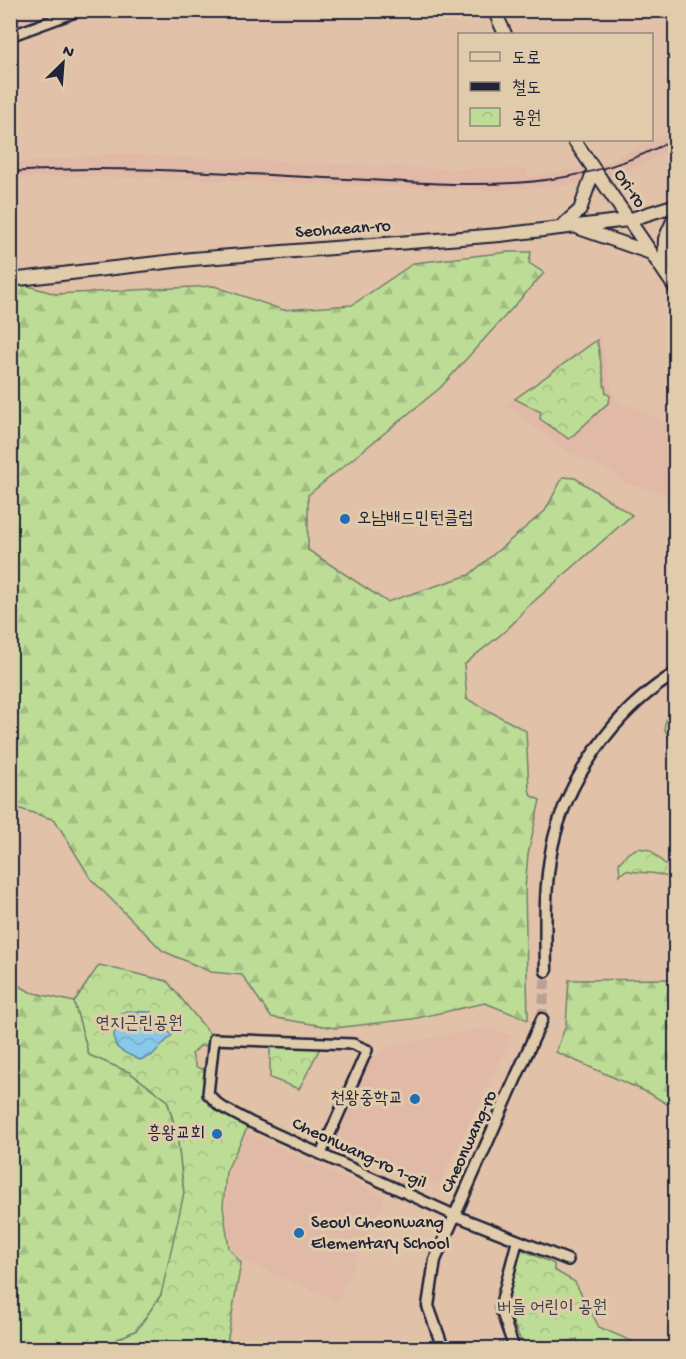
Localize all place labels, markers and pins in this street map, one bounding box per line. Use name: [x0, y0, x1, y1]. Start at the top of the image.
place label: 오남배드민턴클럽: [357, 509, 473, 530]
marker: 오남배드민턴클럽: [338, 512, 352, 526]
place label: 천왕중학교: [331, 1089, 403, 1110]
marker: 천왕중학교: [408, 1092, 422, 1106]
place label: 흥왕교회: [147, 1123, 205, 1145]
marker: 흥왕교회: [210, 1127, 224, 1141]
place label: Seoul Cheonwang Elementary School: [311, 1213, 450, 1255]
marker: Seoul Cheonwang Elementary School: [292, 1226, 306, 1240]

